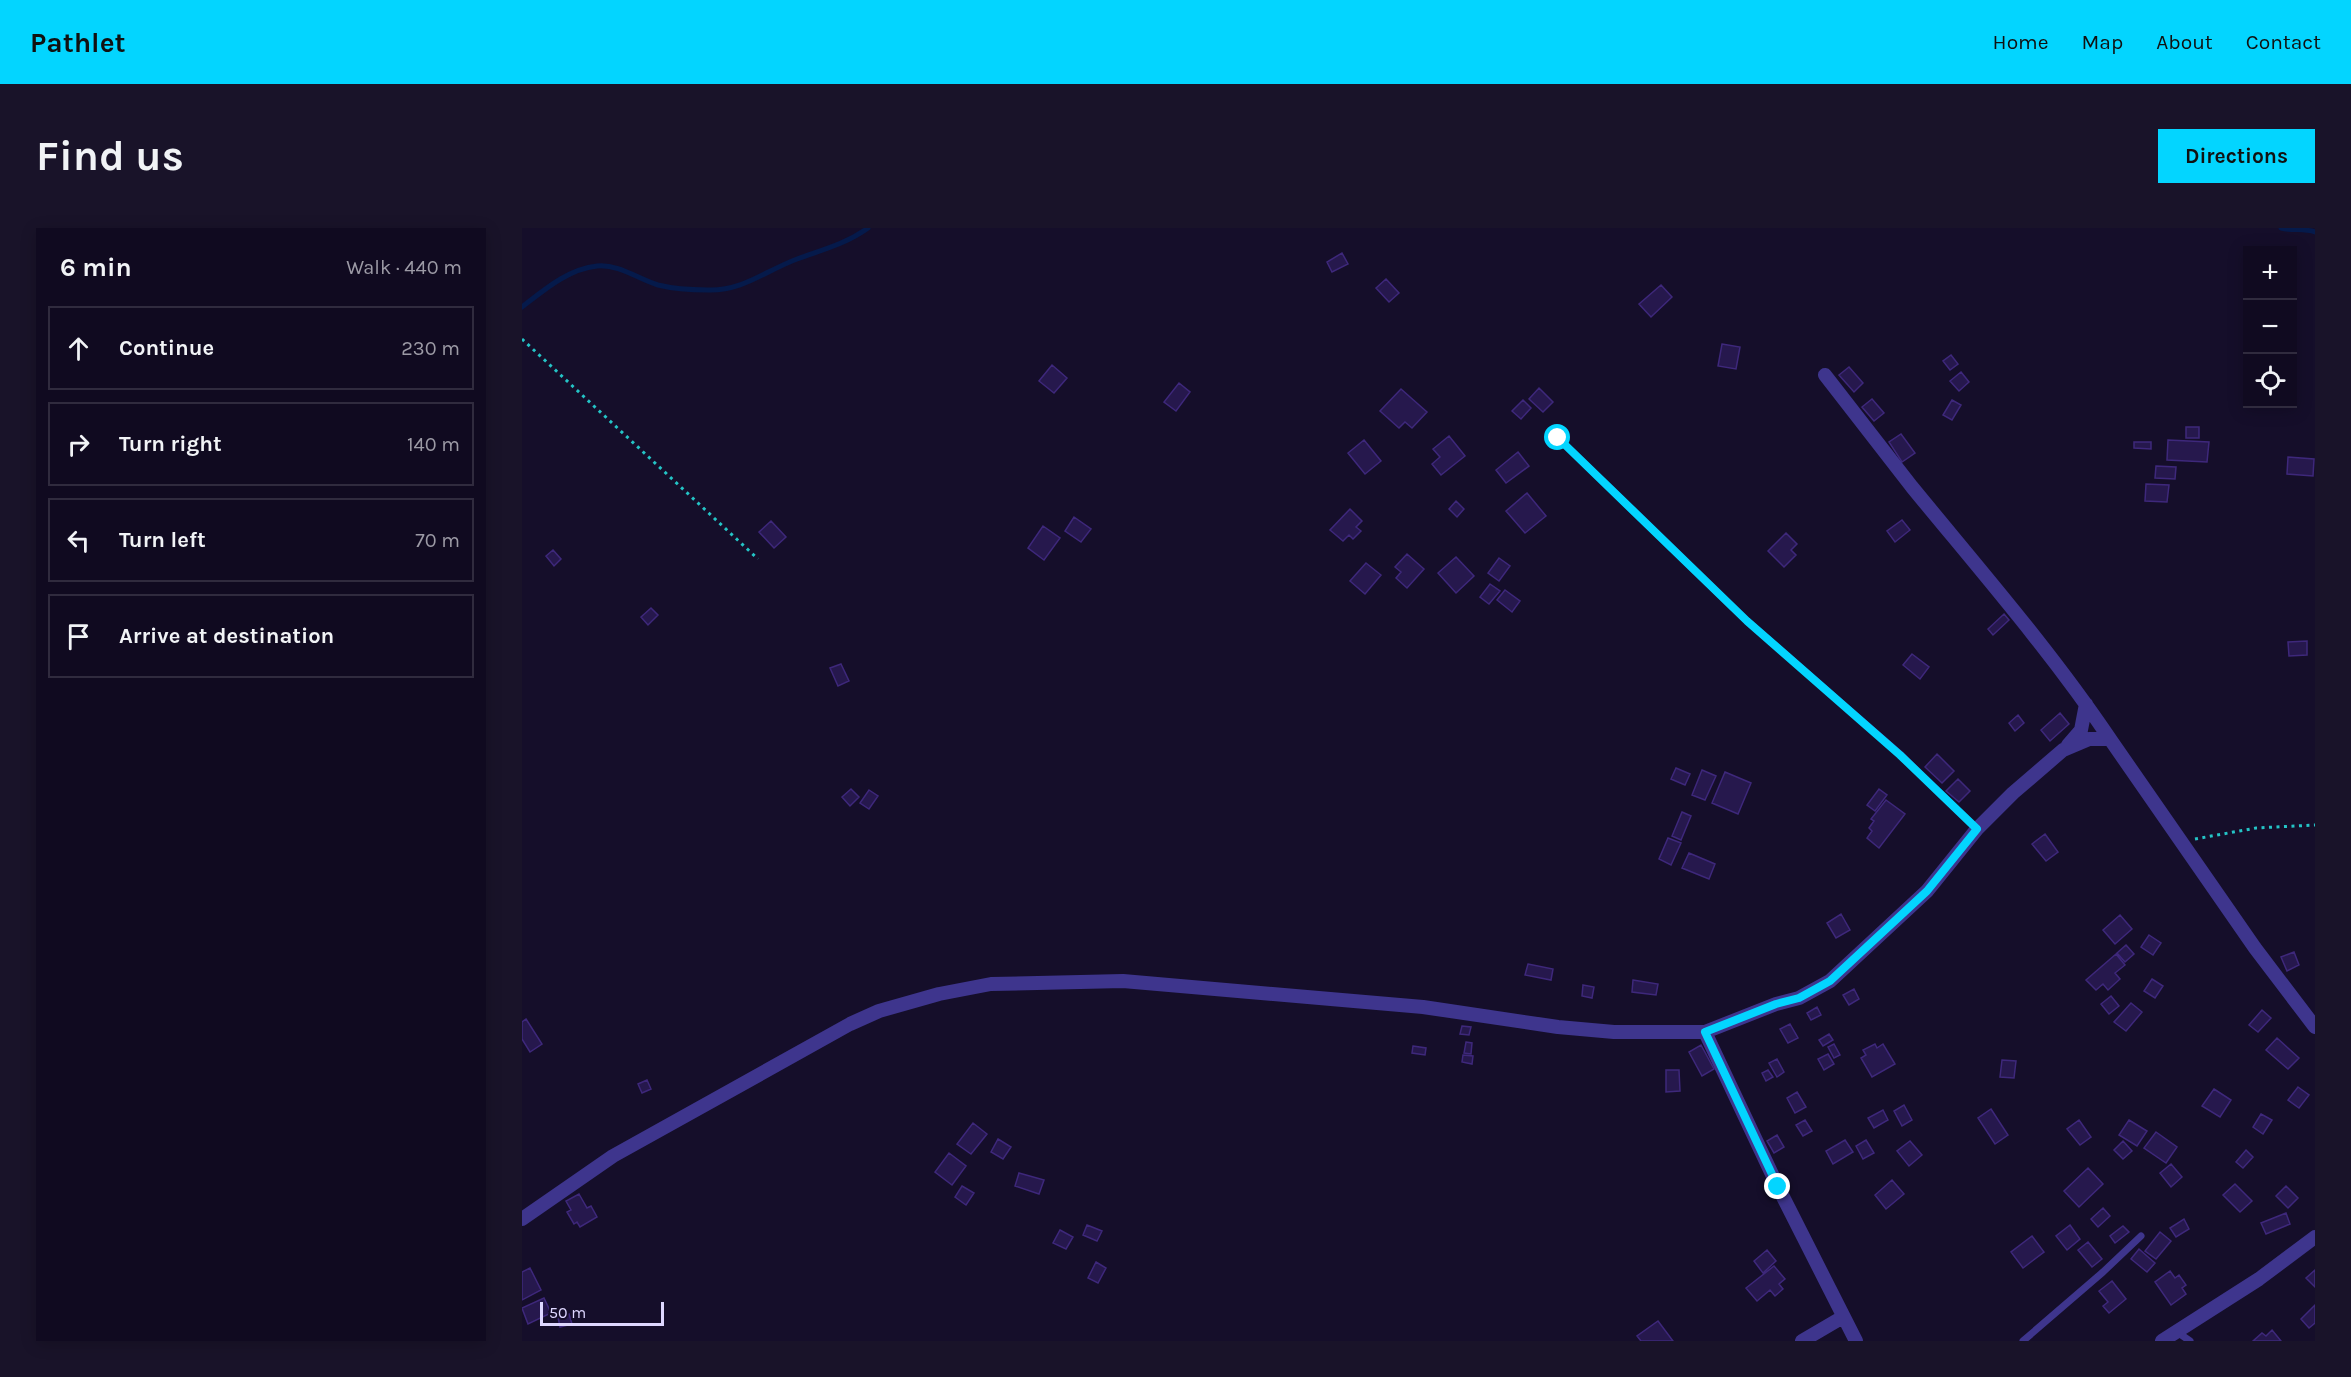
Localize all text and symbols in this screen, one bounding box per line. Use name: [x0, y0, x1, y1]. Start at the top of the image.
text: Pathlet: [30, 26, 126, 59]
text: Home: [1993, 30, 2049, 54]
text: Map: [2082, 30, 2123, 54]
text: About: [2156, 30, 2213, 54]
text: Contact: [2246, 30, 2321, 54]
button: Directions: [2158, 129, 2315, 183]
text: Find us: [36, 131, 184, 181]
map controls: [2243, 246, 2297, 408]
button: +: [2243, 246, 2297, 300]
text: 6 min: [60, 252, 132, 283]
text: Walk · 440 m: [346, 256, 462, 279]
button: −: [2243, 300, 2297, 354]
icon: ahead: [62, 332, 95, 365]
text: Continue: [119, 335, 214, 361]
text: 230 m: [401, 337, 460, 360]
button: locate: [2243, 354, 2297, 408]
route start: [1544, 424, 1570, 450]
icon: right: [62, 428, 95, 461]
text: Turn right: [119, 431, 222, 457]
text: 140 m: [407, 433, 460, 456]
icon: left: [62, 524, 95, 557]
text: Turn left: [119, 527, 206, 553]
text: 70 m: [415, 529, 460, 552]
icon: arrive: [62, 620, 95, 653]
text: Arrive at destination: [119, 623, 334, 649]
route end: [1764, 1173, 1790, 1199]
scale bar: [540, 1299, 664, 1326]
text: 50 m: [549, 1303, 586, 1322]

